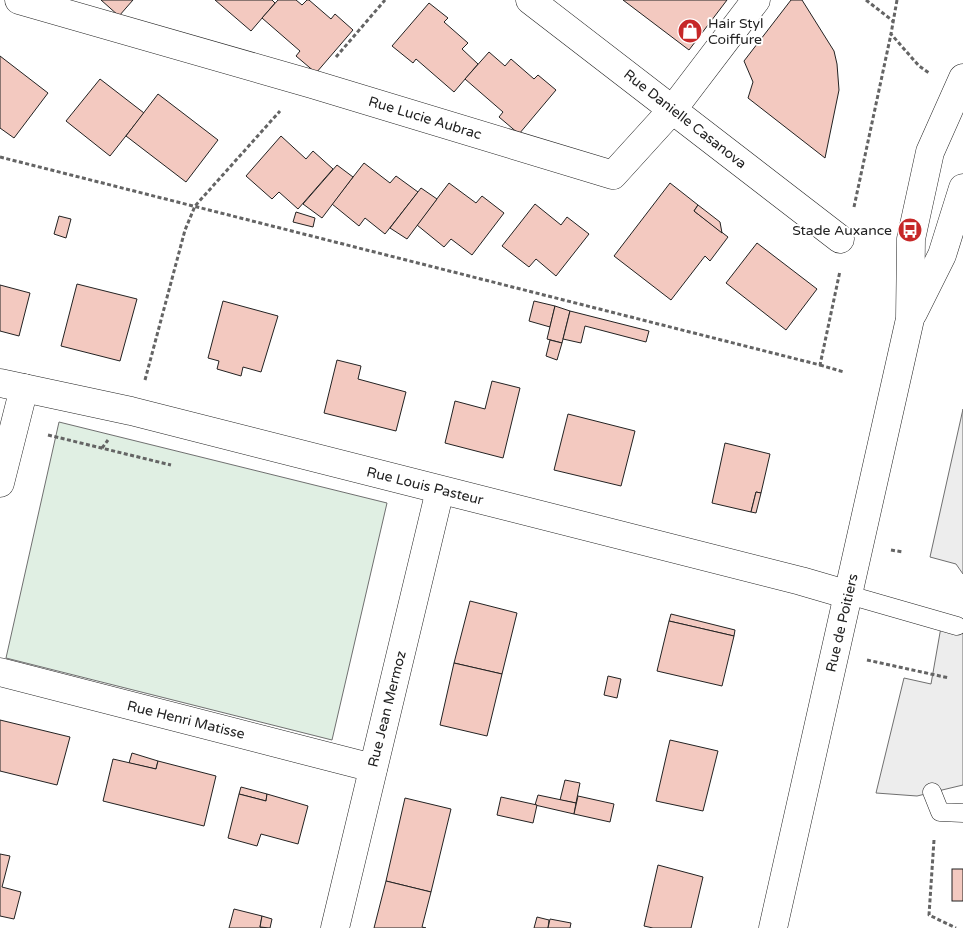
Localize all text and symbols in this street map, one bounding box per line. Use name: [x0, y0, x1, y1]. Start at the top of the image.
place label: Hair Styl Coiffure: [708, 15, 764, 48]
shop icon: Hair Styl Coiffure: [677, 18, 703, 44]
street label: Rue Danielle Casanova: [620, 66, 750, 172]
street label: Rue Lucie Aubrac: [366, 93, 484, 143]
bus stop icon: Stade Auxance: [897, 217, 923, 243]
place label: Stade Auxance: [792, 222, 892, 239]
street label: Rue Louis Pasteur: [365, 463, 486, 509]
street label: Rue de Poitiers: [822, 572, 862, 674]
street label: Rue Jean Mermoz: [364, 649, 410, 769]
street label: Rue Henri Matisse: [125, 697, 247, 743]

